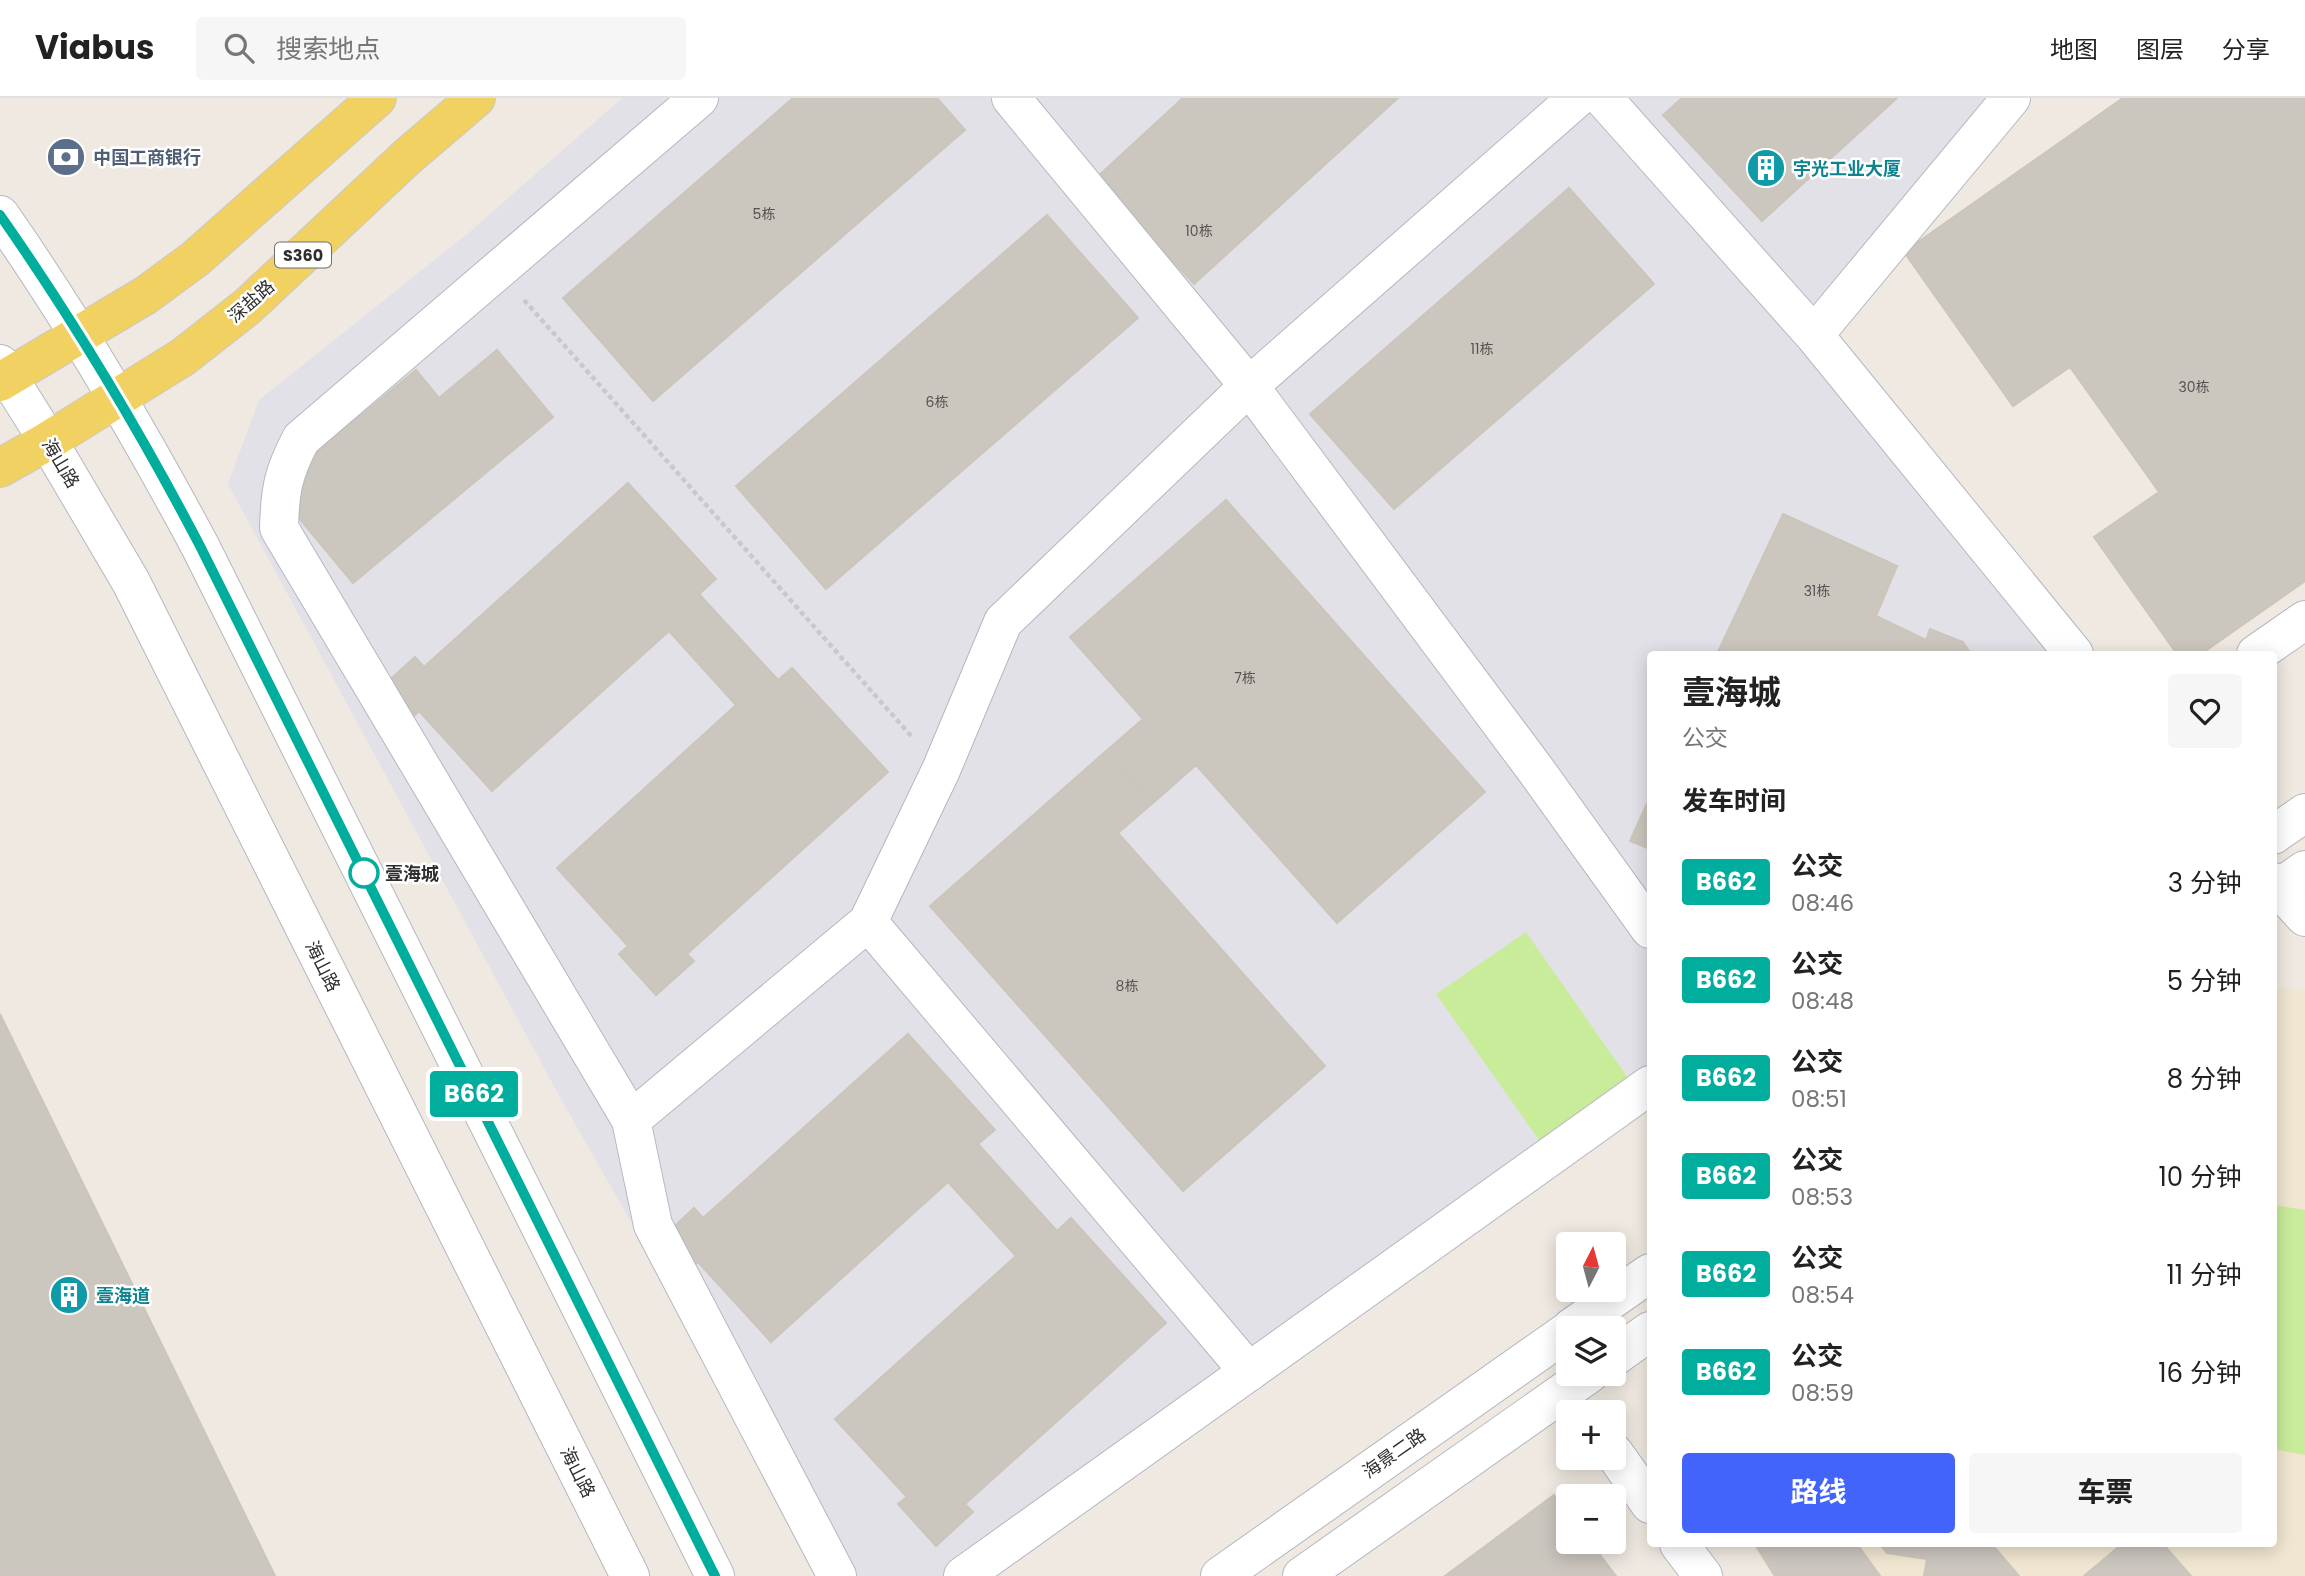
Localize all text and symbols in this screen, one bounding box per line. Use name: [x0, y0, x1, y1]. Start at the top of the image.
search box: [196, 17, 686, 80]
text: Viabus: [35, 24, 154, 71]
icon: search: [220, 29, 258, 67]
text: 搜索地点: [276, 31, 380, 67]
text: 地图: [2050, 33, 2098, 66]
text: 图层: [2136, 33, 2184, 66]
text: 分享: [2222, 33, 2270, 66]
bank icon: 中国工商银行: [45, 136, 87, 178]
place label: 中国工商银行: [93, 145, 201, 170]
building icon: 宇光工业大厦: [1745, 147, 1787, 189]
place label: 宇光工业大厦: [1793, 156, 1901, 181]
house number: 5栋: [753, 204, 775, 224]
house number: 10栋: [1185, 221, 1213, 241]
road number: S360: [275, 242, 331, 267]
street label: 深盐路: [222, 274, 280, 328]
house number: 11栋: [1471, 339, 1493, 359]
house number: 30栋: [2178, 377, 2210, 397]
house number: 6栋: [926, 392, 948, 412]
street label: 海山路: [36, 433, 86, 493]
house number: 31栋: [1804, 581, 1830, 601]
house number: 7栋: [1234, 668, 1256, 688]
text: 壹海城: [1682, 669, 1781, 716]
button: heart: [2168, 674, 2242, 748]
text: 公交: [1682, 722, 1728, 754]
text: 发车时间: [1682, 783, 1786, 819]
text: 公交: [1791, 848, 1843, 884]
marker: 壹海城: [349, 858, 379, 888]
place label: 壹海城: [385, 861, 439, 886]
text: B662: [1696, 865, 1756, 898]
text: 3 分钟: [2168, 865, 2242, 901]
text: 08:46: [1791, 887, 1854, 919]
street label: 海山路: [300, 936, 346, 996]
text: 公交: [1791, 946, 1843, 982]
text: B662: [1696, 963, 1756, 996]
text: 5 分钟: [2167, 963, 2242, 999]
house number: 8栋: [1116, 976, 1138, 996]
text: 08:48: [1791, 985, 1854, 1017]
text: 公交: [1791, 1044, 1843, 1080]
text: B662: [1696, 1061, 1756, 1094]
text: 8 分钟: [2167, 1061, 2242, 1097]
line badge: B662: [425, 1071, 523, 1117]
text: B662: [444, 1077, 504, 1110]
text: 08:51: [1791, 1083, 1847, 1115]
text: 公交: [1791, 1142, 1843, 1178]
text: B662: [1696, 1159, 1756, 1192]
text: 10 分钟: [2158, 1159, 2242, 1195]
text: 08:53: [1791, 1181, 1853, 1213]
north arrow: [1556, 1232, 1626, 1302]
map controls: [1556, 1232, 1626, 1554]
text: 公交: [1791, 1240, 1843, 1276]
text: B662: [1696, 1257, 1756, 1290]
text: 11 分钟: [2166, 1257, 2242, 1293]
building icon: 壹海道: [48, 1274, 90, 1316]
text: 08:54: [1791, 1279, 1854, 1311]
place label: 壹海道: [96, 1283, 150, 1308]
button: layers: [1556, 1316, 1626, 1386]
text: 公交: [1791, 1338, 1843, 1374]
text: B662: [1696, 1355, 1756, 1388]
text: 16 分钟: [2158, 1355, 2242, 1391]
text: 08:59: [1791, 1377, 1854, 1409]
button: +: [1556, 1400, 1626, 1470]
street label: 海景二路: [1357, 1422, 1431, 1484]
street label: 海山路: [555, 1442, 601, 1502]
button: 路线: [1682, 1453, 1955, 1533]
button: 车票: [1969, 1453, 2242, 1533]
button: −: [1556, 1484, 1626, 1554]

